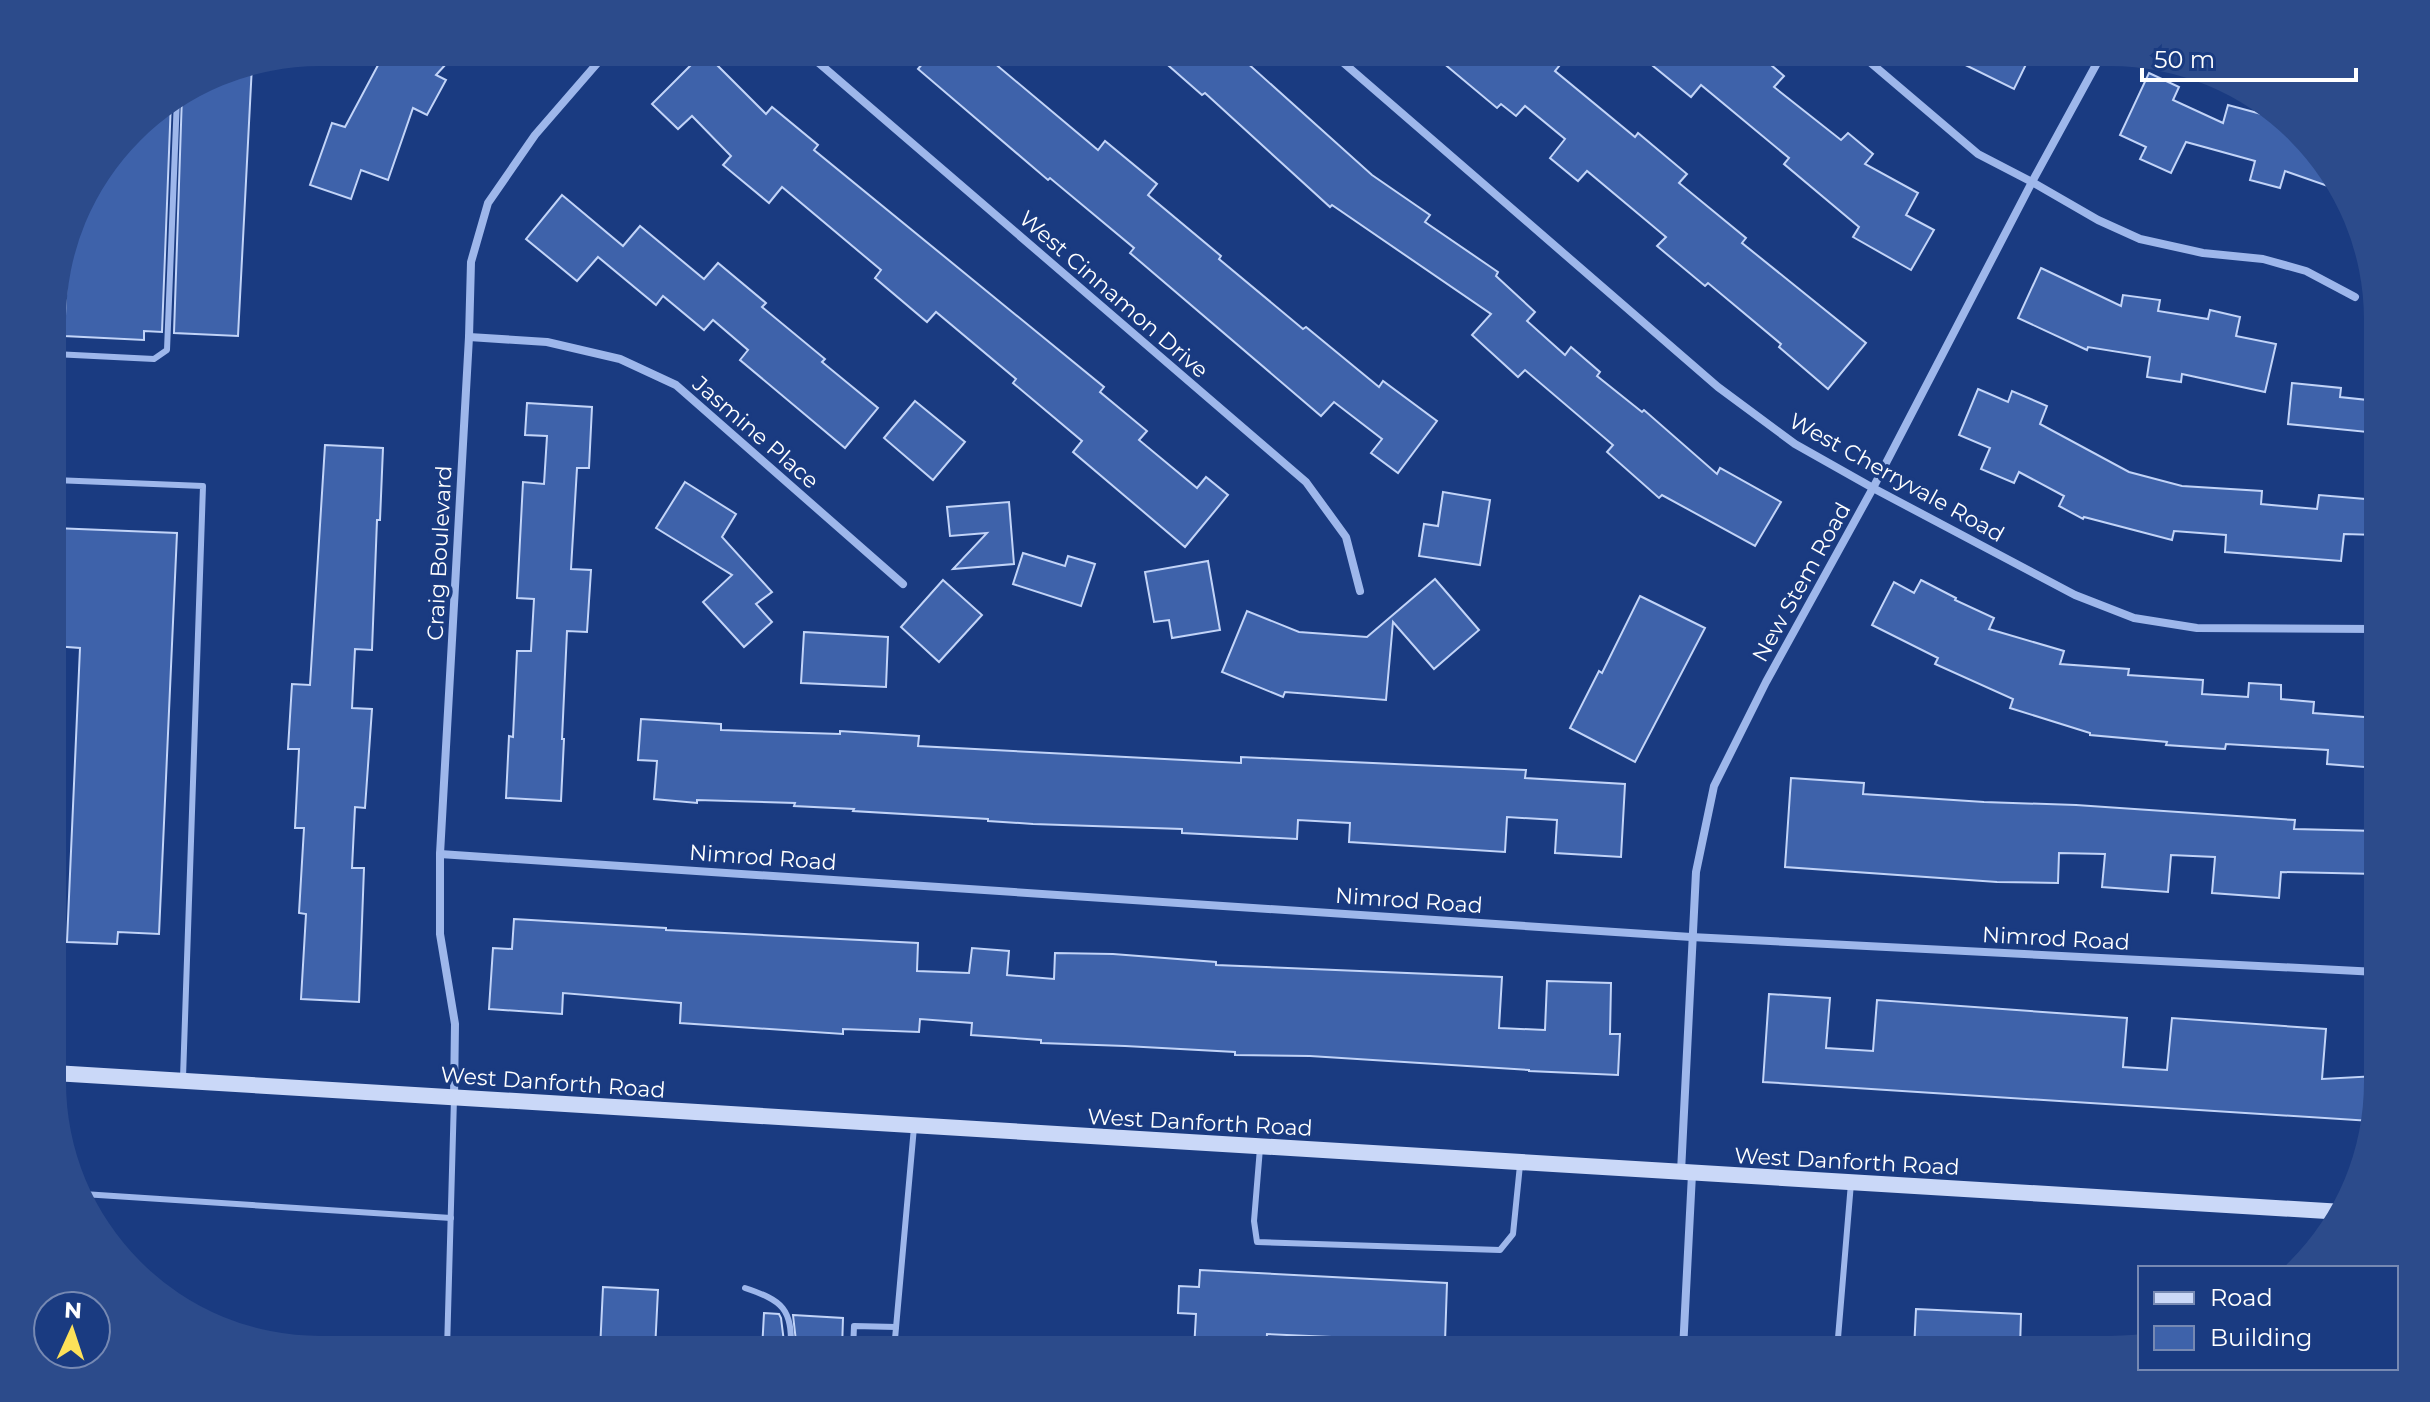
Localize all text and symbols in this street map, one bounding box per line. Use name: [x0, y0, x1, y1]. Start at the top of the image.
scale bar: [2142, 32, 2356, 82]
text: 50 m: [2154, 45, 2215, 74]
street label: West Cinnamon Drive: [1014, 205, 1214, 384]
street label: Jasmine Place: [686, 370, 824, 494]
street label: West Cherryvale Road: [1784, 407, 2009, 548]
street label: Craig Boulevard: [421, 465, 458, 641]
street label: New Stem Road: [1746, 498, 1856, 667]
street label: Nimrod Road: [688, 839, 838, 876]
street label: Nimrod Road: [1334, 882, 1484, 919]
street label: Nimrod Road: [1982, 921, 2130, 956]
street label: West Danforth Road: [440, 1061, 666, 1104]
street label: West Danforth Road: [1087, 1103, 1313, 1142]
street label: West Danforth Road: [1734, 1142, 1960, 1181]
legend: [2138, 1266, 2398, 1370]
text: Road: [2210, 1283, 2273, 1312]
north arrow: [32, 1290, 112, 1370]
text: N: [63, 1297, 83, 1324]
text: Building: [2210, 1323, 2313, 1352]

